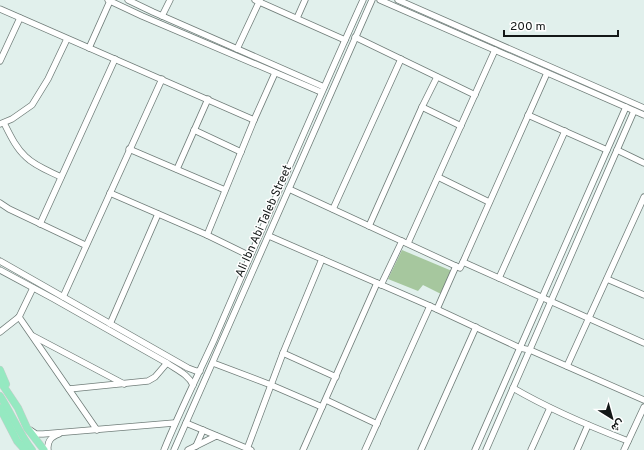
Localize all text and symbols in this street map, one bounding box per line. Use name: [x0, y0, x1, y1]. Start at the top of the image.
scale bar: [504, 12, 618, 38]
text: 200 m: [510, 19, 546, 35]
street label: Ali Ibn Abi Taleb Street: [232, 163, 296, 280]
north arrow: [592, 398, 632, 438]
text: ش: [608, 416, 627, 435]

